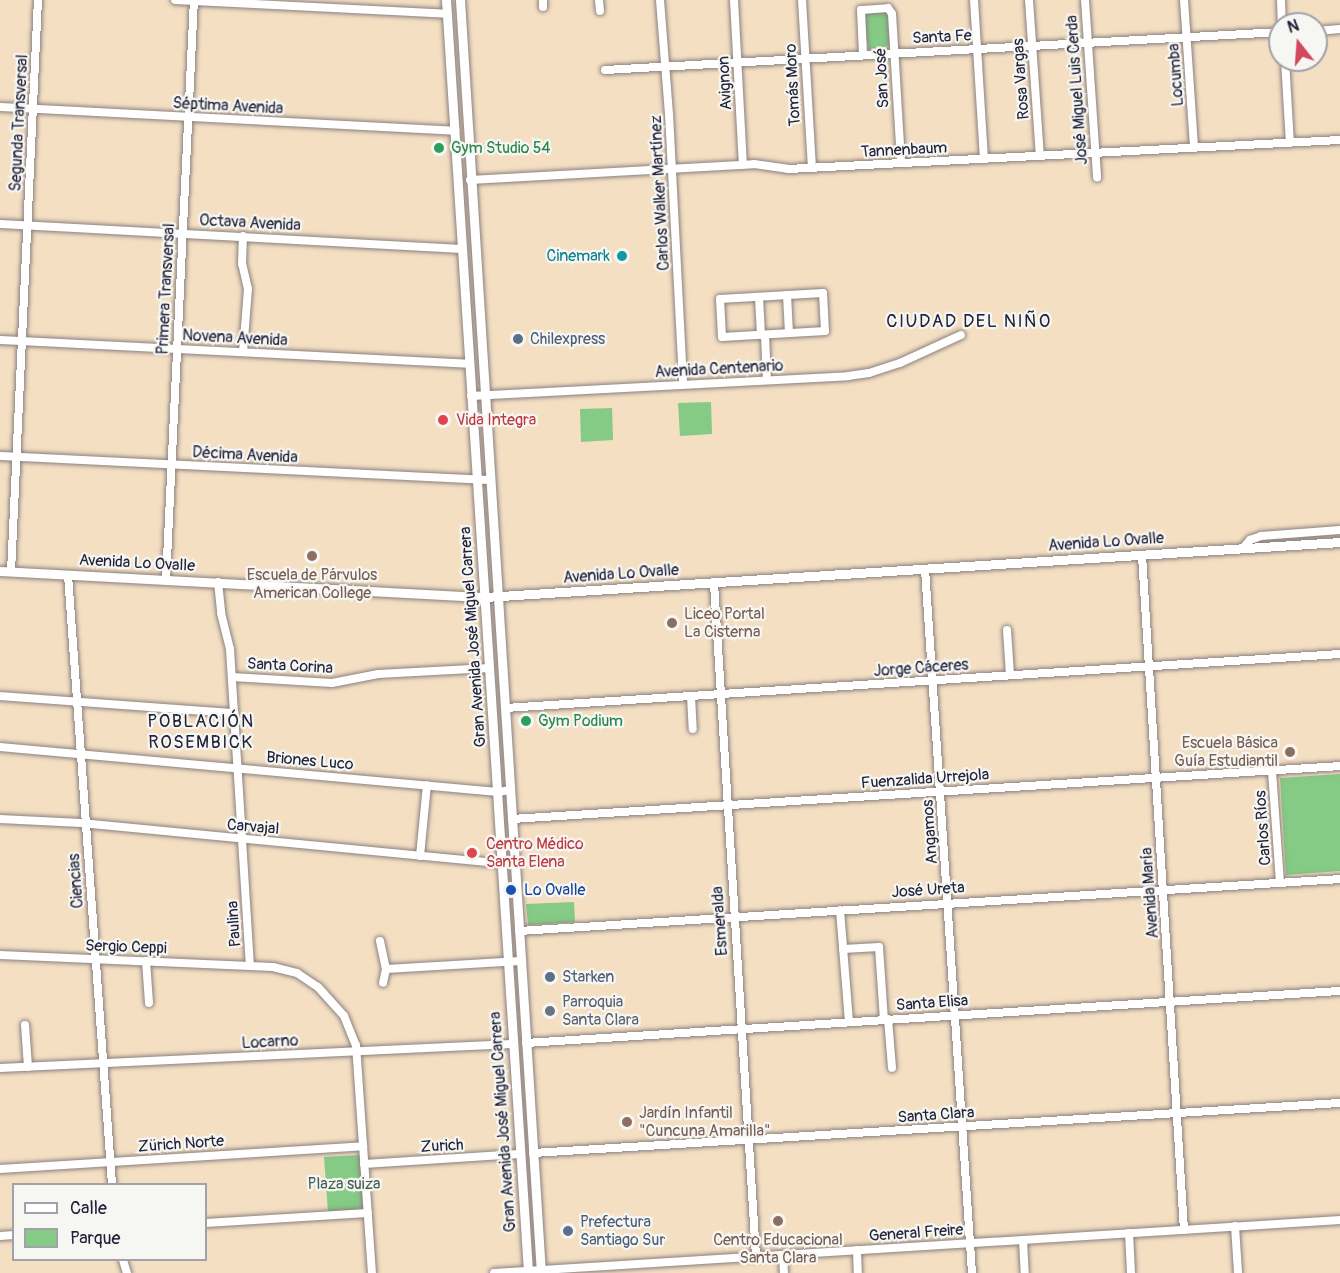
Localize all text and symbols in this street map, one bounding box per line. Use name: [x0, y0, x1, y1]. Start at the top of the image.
north arrow: [1268, 12, 1328, 72]
street label: José Miguel Luis Cerda: [1062, 15, 1092, 165]
text: N: [1285, 16, 1301, 38]
street label: Santa Fe: [912, 26, 972, 48]
street label: Rosa Vargas: [1009, 38, 1033, 120]
street label: Tomás Moro: [781, 43, 805, 127]
street label: Locumba: [1164, 43, 1188, 107]
street label: San José: [871, 47, 893, 109]
street label: Segunda Transversal: [6, 54, 32, 192]
street label: Avignon: [714, 55, 736, 111]
street label: Séptima Avenida: [172, 94, 284, 118]
street label: Carlos Walker Martínez: [646, 115, 674, 271]
place label: Gym Studio 54: [451, 138, 551, 158]
street label: Tannenbaum: [860, 138, 948, 162]
marker: Gym Studio 54: [432, 141, 446, 155]
street label: Octava Avenida: [199, 211, 301, 235]
street label: Primera Transversal: [153, 223, 179, 355]
place label: Cinemark: [547, 246, 610, 266]
marker: Cinemark: [615, 249, 629, 263]
district label: CIUDAD DEL NIÑO: [886, 311, 1052, 333]
street label: Novena Avenida: [182, 326, 288, 350]
place label: Chilexpress: [530, 329, 605, 349]
marker: Chilexpress: [511, 332, 525, 346]
street label: Avenida Centenario: [654, 356, 784, 382]
place label: Vida Integra: [456, 410, 536, 430]
marker: Vida Integra: [434, 411, 452, 429]
street label: Décima Avenida: [192, 443, 298, 467]
street label: Gran Avenida José Miguel Carrera: [456, 526, 490, 748]
street label: Avenida Lo Ovalle: [1047, 528, 1165, 556]
marker: Escuela de Párvulos American College: [305, 549, 319, 563]
street label: Avenida Lo Ovalle: [78, 550, 196, 576]
street label: Avenida Lo Ovalle: [562, 560, 680, 588]
place label: Escuela de Párvulos American College: [247, 565, 377, 603]
place label: Liceo Portal La Cisterna: [684, 604, 765, 642]
marker: Liceo Portal La Cisterna: [665, 616, 679, 630]
street label: Santa Corina: [247, 654, 333, 678]
street label: Jorge Cáceres: [873, 655, 969, 681]
place label: Gym Podium: [538, 711, 623, 731]
district label: POBLACIÓN ROSEMBICK: [147, 712, 255, 754]
marker: Gym Podium: [519, 714, 533, 728]
place label: Escuela Básica Guía Estudiantil: [1174, 733, 1278, 771]
marker: Escuela Básica Guía Estudiantil: [1283, 745, 1297, 759]
street label: Briones Luco: [266, 748, 354, 774]
street label: Fuenzalida Urrejola: [860, 765, 990, 793]
street label: Carlos Ríos: [1251, 790, 1275, 866]
street label: Angamos: [918, 799, 942, 865]
street label: Carvajal: [226, 815, 280, 839]
place label: Centro Médico Santa Elena: [486, 834, 584, 872]
marker: Centro Médico Santa Elena: [463, 844, 481, 862]
street label: Avenida María: [1137, 847, 1163, 939]
street label: Ciencias: [65, 853, 87, 909]
street label: José Ureta: [891, 878, 965, 902]
place label: Lo Ovalle: [524, 880, 585, 900]
marker: Lo Ovalle: [502, 881, 520, 899]
street label: Esmeralda: [708, 886, 732, 956]
street label: Paulina: [223, 900, 245, 948]
street label: Sergio Ceppi: [85, 936, 167, 958]
place label: Starken: [562, 967, 614, 987]
marker: Starken: [543, 970, 557, 984]
street label: Santa Elisa: [895, 991, 969, 1015]
place label: Parroquia Santa Clara: [562, 992, 639, 1030]
marker: Parroquia Santa Clara: [543, 1004, 557, 1018]
street label: Gran Avenida José Miguel Carrera: [486, 1011, 520, 1233]
street label: Locarno: [241, 1031, 299, 1053]
place label: Jardín Infantil "Cuncuna Amarilla": [639, 1103, 770, 1141]
street label: Santa Clara: [897, 1103, 975, 1127]
marker: Jardín Infantil "Cuncuna Amarilla": [620, 1115, 634, 1129]
street label: Zürich Norte: [137, 1131, 225, 1157]
street label: Zurich: [420, 1135, 464, 1157]
park label: Plaza suiza: [308, 1174, 380, 1194]
legend: [12, 1183, 207, 1261]
text: Calle: [70, 1197, 107, 1220]
place label: Prefectura Santiago Sur: [580, 1212, 665, 1250]
marker: Centro Educacional Santa Clara: [771, 1214, 785, 1228]
street label: General Freire: [868, 1220, 964, 1246]
marker: Prefectura Santiago Sur: [561, 1224, 575, 1238]
text: Parque: [70, 1227, 120, 1250]
place label: Centro Educacional Santa Clara: [713, 1230, 843, 1268]

